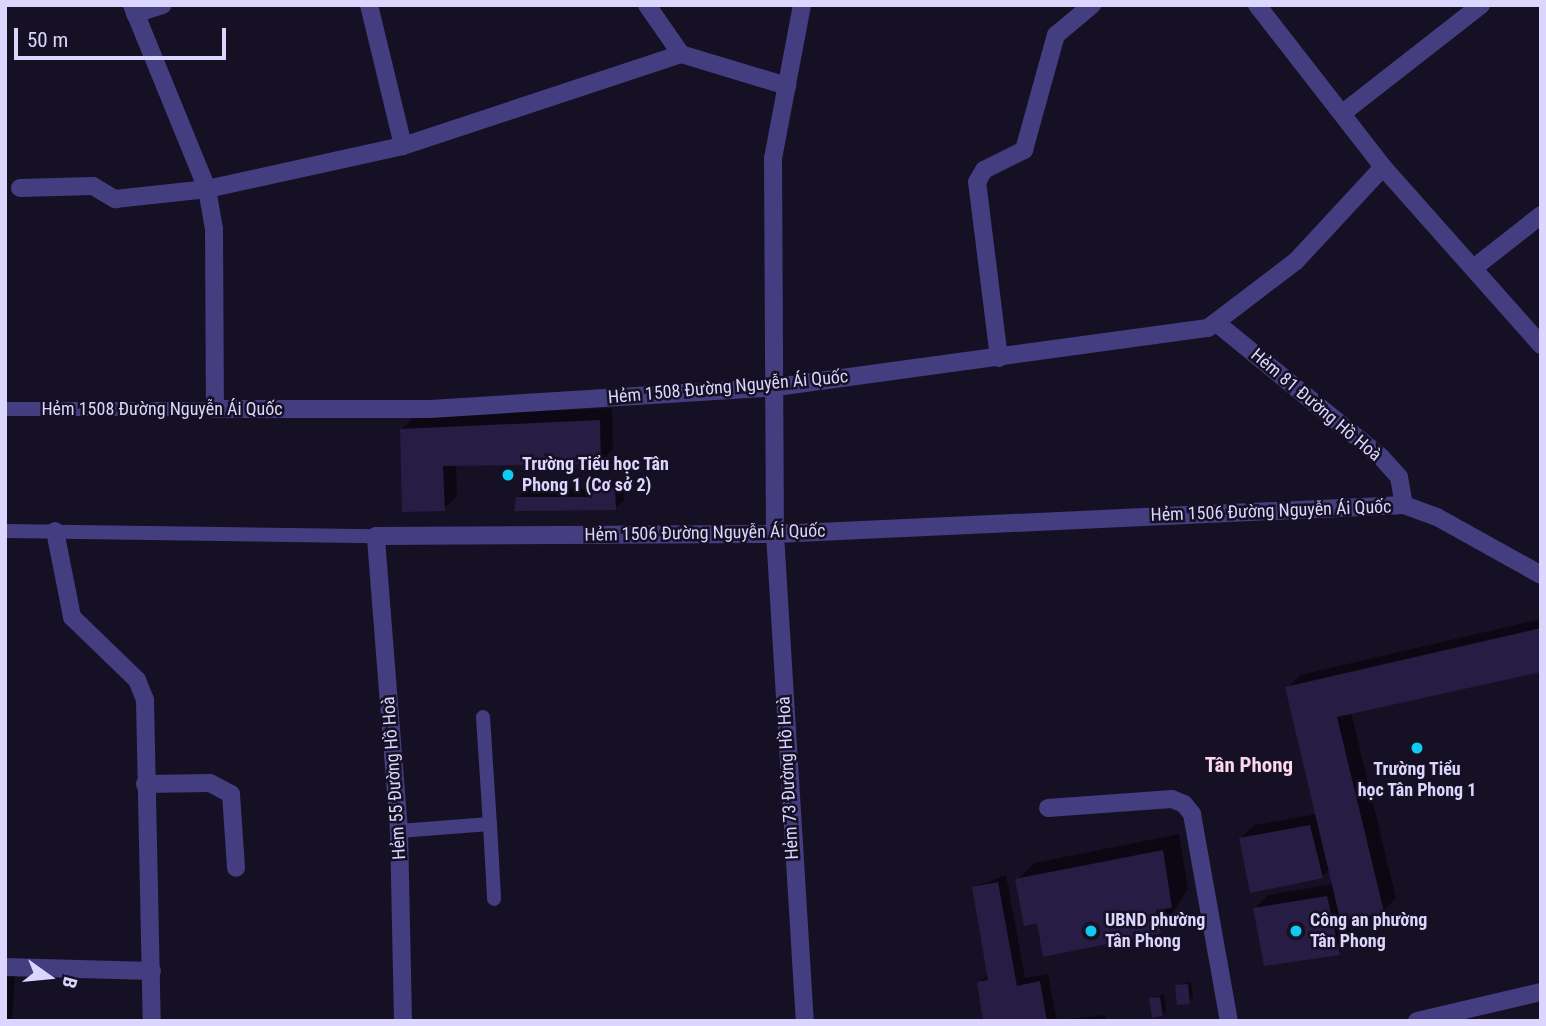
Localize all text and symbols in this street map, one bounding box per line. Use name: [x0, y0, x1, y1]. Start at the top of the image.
scale bar: [18, 14, 229, 58]
text: 50 m: [27, 28, 68, 52]
street label: Hẻm 81 Đường Hồ Hoà: [1246, 344, 1386, 466]
street label: Hẻm 1508 Đường Nguyễn Ái Quốc: [607, 366, 849, 408]
street label: Hẻm 1508 Đường Nguyễn Ái Quốc: [41, 398, 283, 420]
place label: Trường Tiểu học Tân Phong 1 (Cơ sở 2): [522, 454, 670, 496]
marker: Trường Tiểu học Tân Phong 1 (Cơ sở 2): [500, 467, 516, 483]
street label: Hẻm 1506 Đường Nguyễn Ái Quốc: [1150, 496, 1392, 526]
street label: Hẻm 1506 Đường Nguyễn Ái Quốc: [584, 520, 826, 546]
street label: Hẻm 55 Đường Hồ Hoà: [378, 696, 410, 860]
street label: Hẻm 73 Đường Hồ Hoà: [773, 696, 803, 860]
marker: Trường Tiểu học Tân Phong 1: [1409, 740, 1425, 756]
district label: Tân Phong: [1205, 752, 1293, 778]
place label: Trường Tiểu học Tân Phong 1: [1357, 759, 1477, 802]
place label: UBND phường Tân Phong: [1105, 910, 1205, 953]
place label: Công an phường Tân Phong: [1310, 910, 1427, 953]
marker: UBND phường Tân Phong: [1083, 923, 1099, 939]
marker: Công an phường Tân Phong: [1288, 923, 1304, 939]
north arrow: [14, 942, 84, 1012]
text: B: [57, 974, 82, 991]

